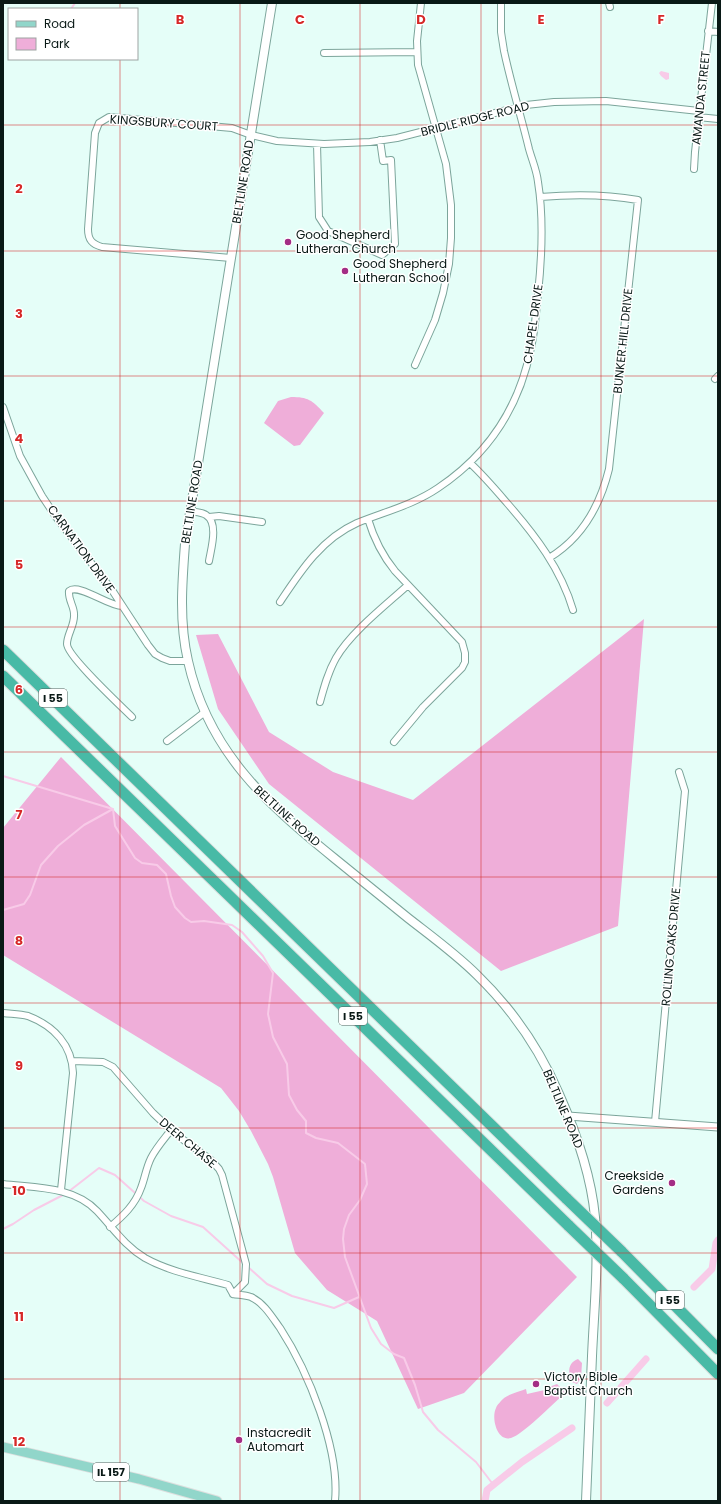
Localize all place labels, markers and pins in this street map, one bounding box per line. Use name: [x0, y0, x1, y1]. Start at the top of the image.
place label: Good Shepherd Lutheran Church: [296, 226, 396, 257]
marker: Good Shepherd Lutheran Church: [283, 237, 293, 247]
place label: Good Shepherd Lutheran School: [353, 255, 449, 286]
marker: Good Shepherd Lutheran School: [340, 266, 350, 276]
place label: Creekside Gardens: [604, 1167, 664, 1198]
marker: Creekside Gardens: [667, 1178, 677, 1188]
place label: Victory Bible Baptist Church: [544, 1368, 633, 1399]
marker: Victory Bible Baptist Church: [531, 1379, 541, 1389]
place label: Instacredit Automart: [247, 1424, 311, 1455]
marker: Instacredit Automart: [234, 1435, 244, 1445]

